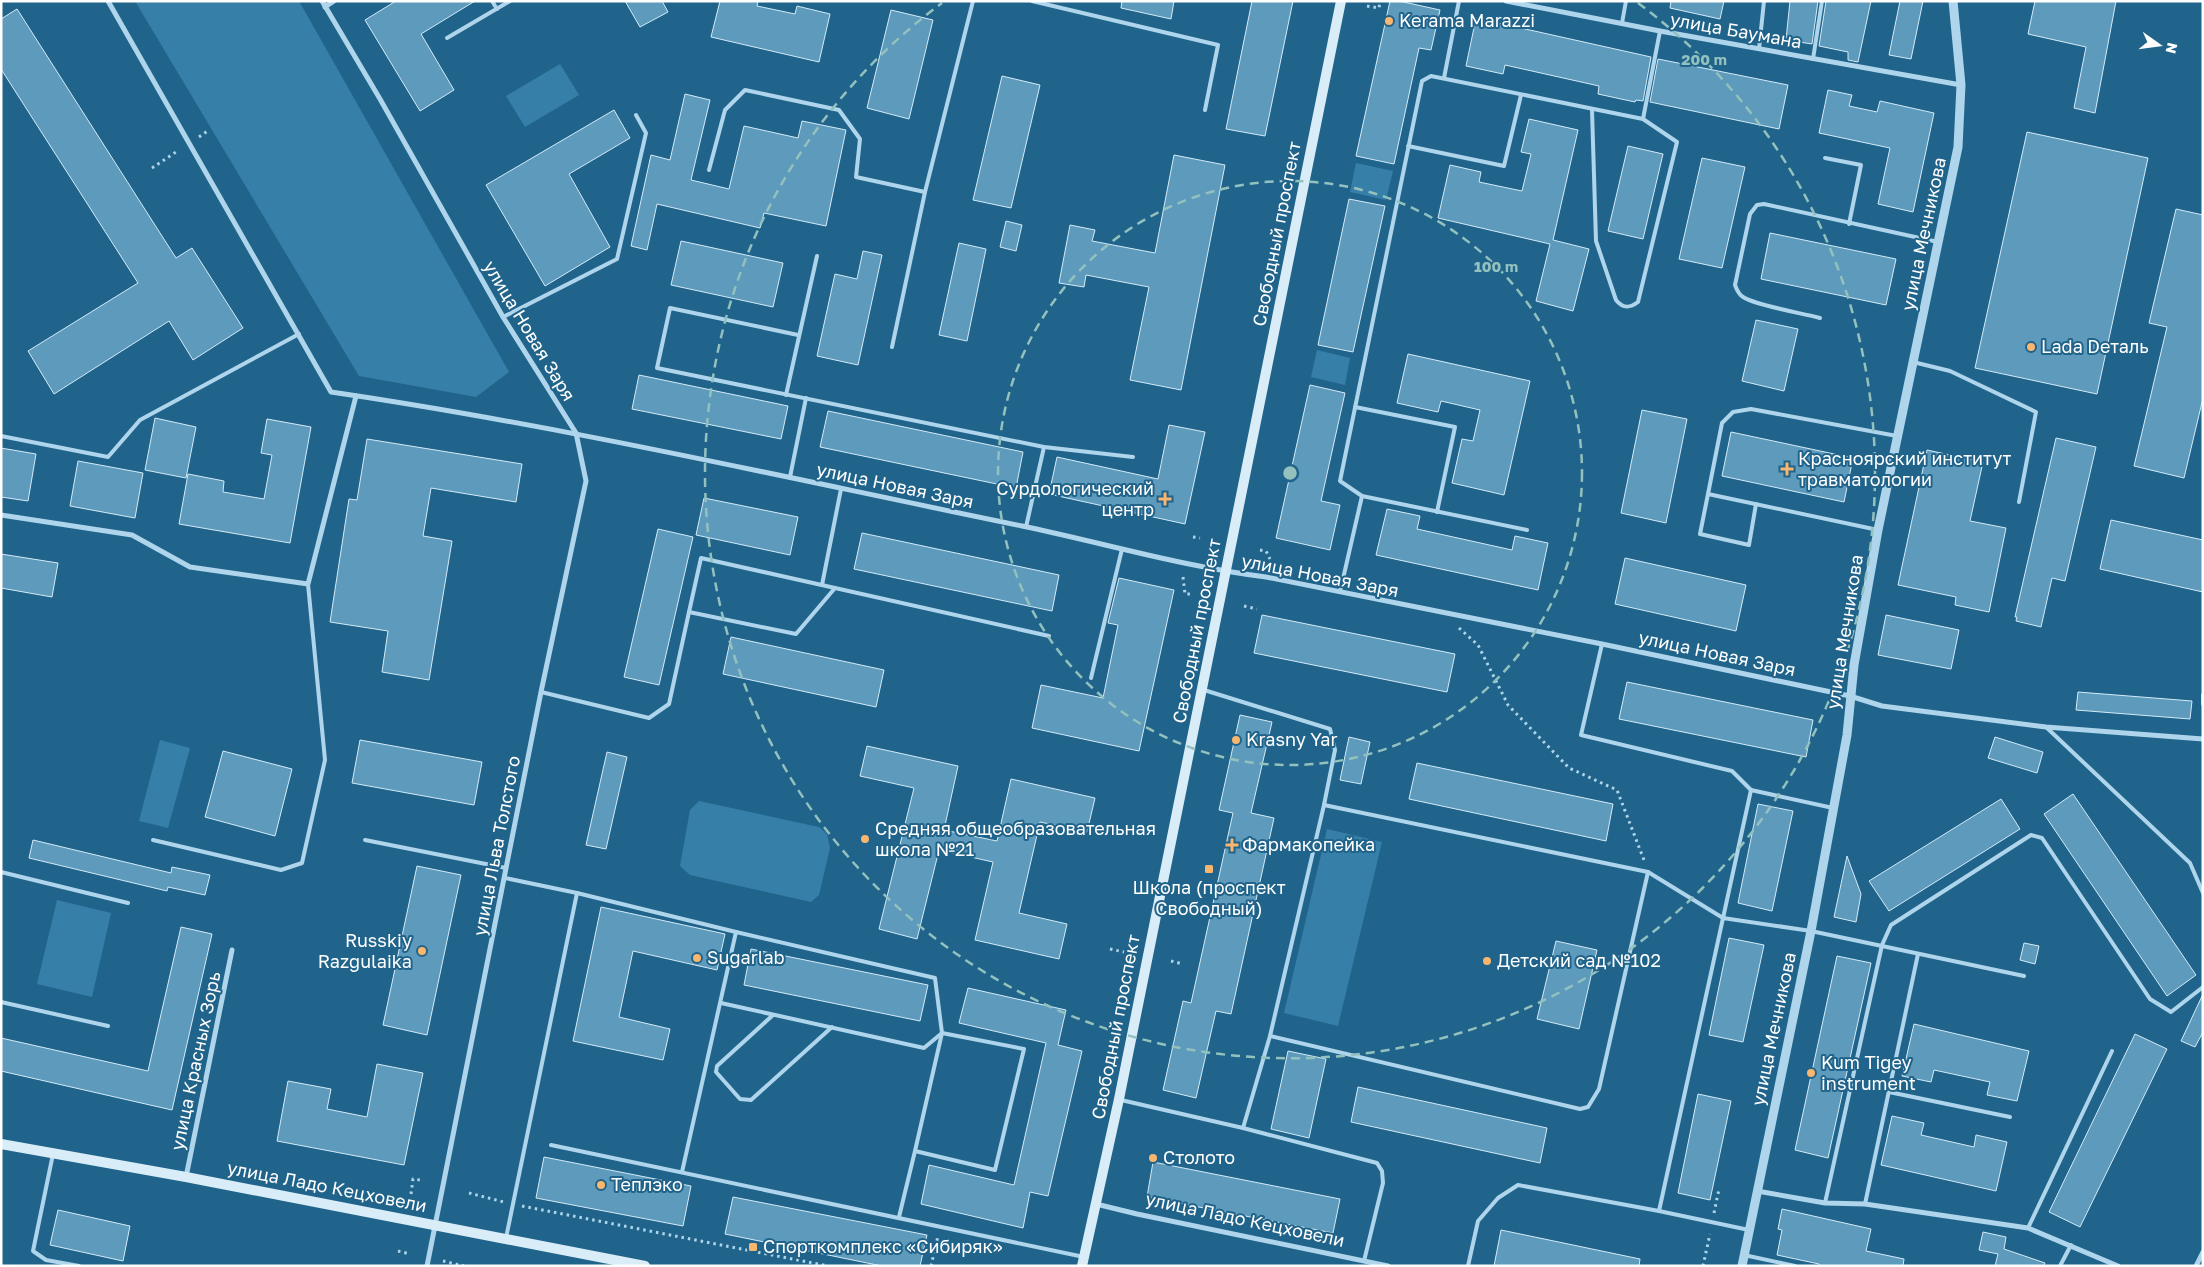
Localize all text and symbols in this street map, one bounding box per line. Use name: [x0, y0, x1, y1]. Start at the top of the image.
street label: улица Баумана: [1669, 8, 1804, 52]
place label: Kerama Marazzi: [1399, 9, 1535, 31]
marker: Kerama Marazzi: [1383, 15, 1395, 27]
north arrow: [2134, 20, 2184, 70]
text: N: [2163, 41, 2182, 55]
text: 200 m: [1681, 50, 1727, 68]
street label: Свободный проспект: [1247, 139, 1305, 328]
street label: улица Мечникова: [1896, 155, 1950, 312]
street label: улица Новая Заря: [479, 256, 580, 405]
text: 100 m: [1474, 257, 1518, 275]
place label: Lada Dеталь: [2041, 335, 2149, 357]
marker: Lada Dеталь: [2025, 341, 2037, 353]
place label: Красноярский институт травматологии: [1798, 447, 2012, 490]
street label: улица Новая Заря: [815, 458, 976, 512]
marker: Красноярский институт травматологии: [1780, 462, 1794, 476]
centre of rings: [1281, 464, 1299, 482]
place label: Сурдологический центр: [996, 477, 1154, 520]
marker: Сурдологический центр: [1158, 492, 1172, 506]
street label: Свободный проспект: [1167, 536, 1225, 725]
street label: улица Новая Заря: [1240, 549, 1401, 601]
street label: улица Мечникова: [1821, 553, 1867, 711]
street label: улица Новая Заря: [1637, 626, 1798, 680]
place label: Krasny Yar: [1246, 728, 1338, 750]
marker: Krasny Yar: [1230, 734, 1242, 746]
street label: улица Льва Толстого: [468, 754, 524, 938]
place label: Средняя общеобразовательная школа №21: [875, 817, 1156, 860]
marker: Средняя общеобразовательная школа №21: [859, 833, 871, 845]
place label: Фармакопейка: [1242, 833, 1375, 855]
marker: Фармакопейка: [1226, 839, 1238, 851]
marker: Школа (проспект Свободный): [1203, 863, 1215, 875]
place label: Школа (проспект Свободный): [1133, 876, 1286, 919]
place label: Russkiy Razgulaika: [318, 929, 412, 972]
street label: Свободный проспект: [1086, 932, 1144, 1121]
marker: Russkiy Razgulaika: [416, 945, 428, 957]
place label: Sugarlab: [707, 946, 785, 968]
place label: Детский сад №102: [1497, 949, 1661, 971]
street label: улица Мечникова: [1746, 950, 1800, 1107]
marker: Sugarlab: [691, 952, 703, 964]
marker: Детский сад №102: [1481, 955, 1493, 967]
street label: улица Красных Зорь: [165, 969, 225, 1152]
place label: Kum Tigey instrument: [1821, 1051, 1916, 1094]
marker: Kum Tigey instrument: [1805, 1067, 1817, 1079]
place label: Столото: [1163, 1146, 1235, 1168]
marker: Столото: [1147, 1152, 1159, 1164]
street label: улица Ладо Кецховели: [226, 1156, 429, 1216]
place label: Теплэко: [611, 1173, 683, 1195]
marker: Теплэко: [595, 1179, 607, 1191]
street label: улица Ладо Кецховели: [1144, 1187, 1347, 1251]
place label: Спорткомплекс «Сибиряк»: [763, 1235, 1003, 1257]
marker: Спорткомплекс «Сибиряк»: [747, 1241, 759, 1253]

